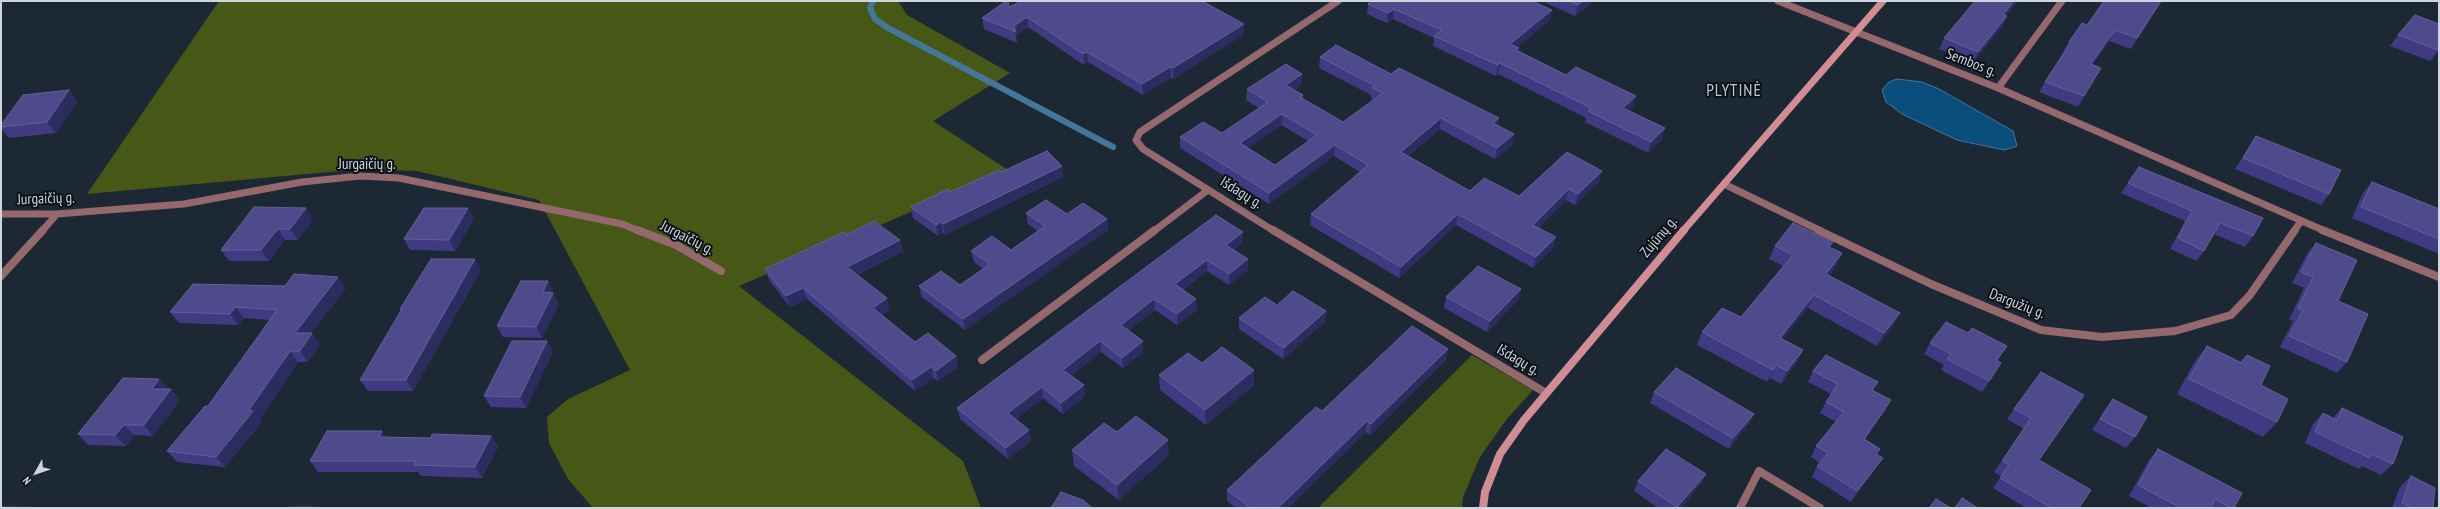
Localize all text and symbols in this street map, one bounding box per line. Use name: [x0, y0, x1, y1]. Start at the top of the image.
street label: Sembos g.: [1943, 45, 1999, 81]
district label: PLYTINĖ: [1706, 81, 1762, 101]
street label: Jurgaičių g.: [338, 156, 396, 174]
street label: Išdagų g.: [1217, 173, 1265, 213]
street label: Jurgaičių g.: [17, 189, 75, 209]
street label: Zujūnų g.: [1637, 213, 1681, 261]
street label: Jurgaičių g.: [657, 217, 717, 259]
street label: Dargužių g.: [1986, 285, 2048, 323]
street label: Išdagų g.: [1493, 341, 1543, 379]
north arrow: [16, 453, 56, 493]
text: N: [20, 474, 34, 487]

